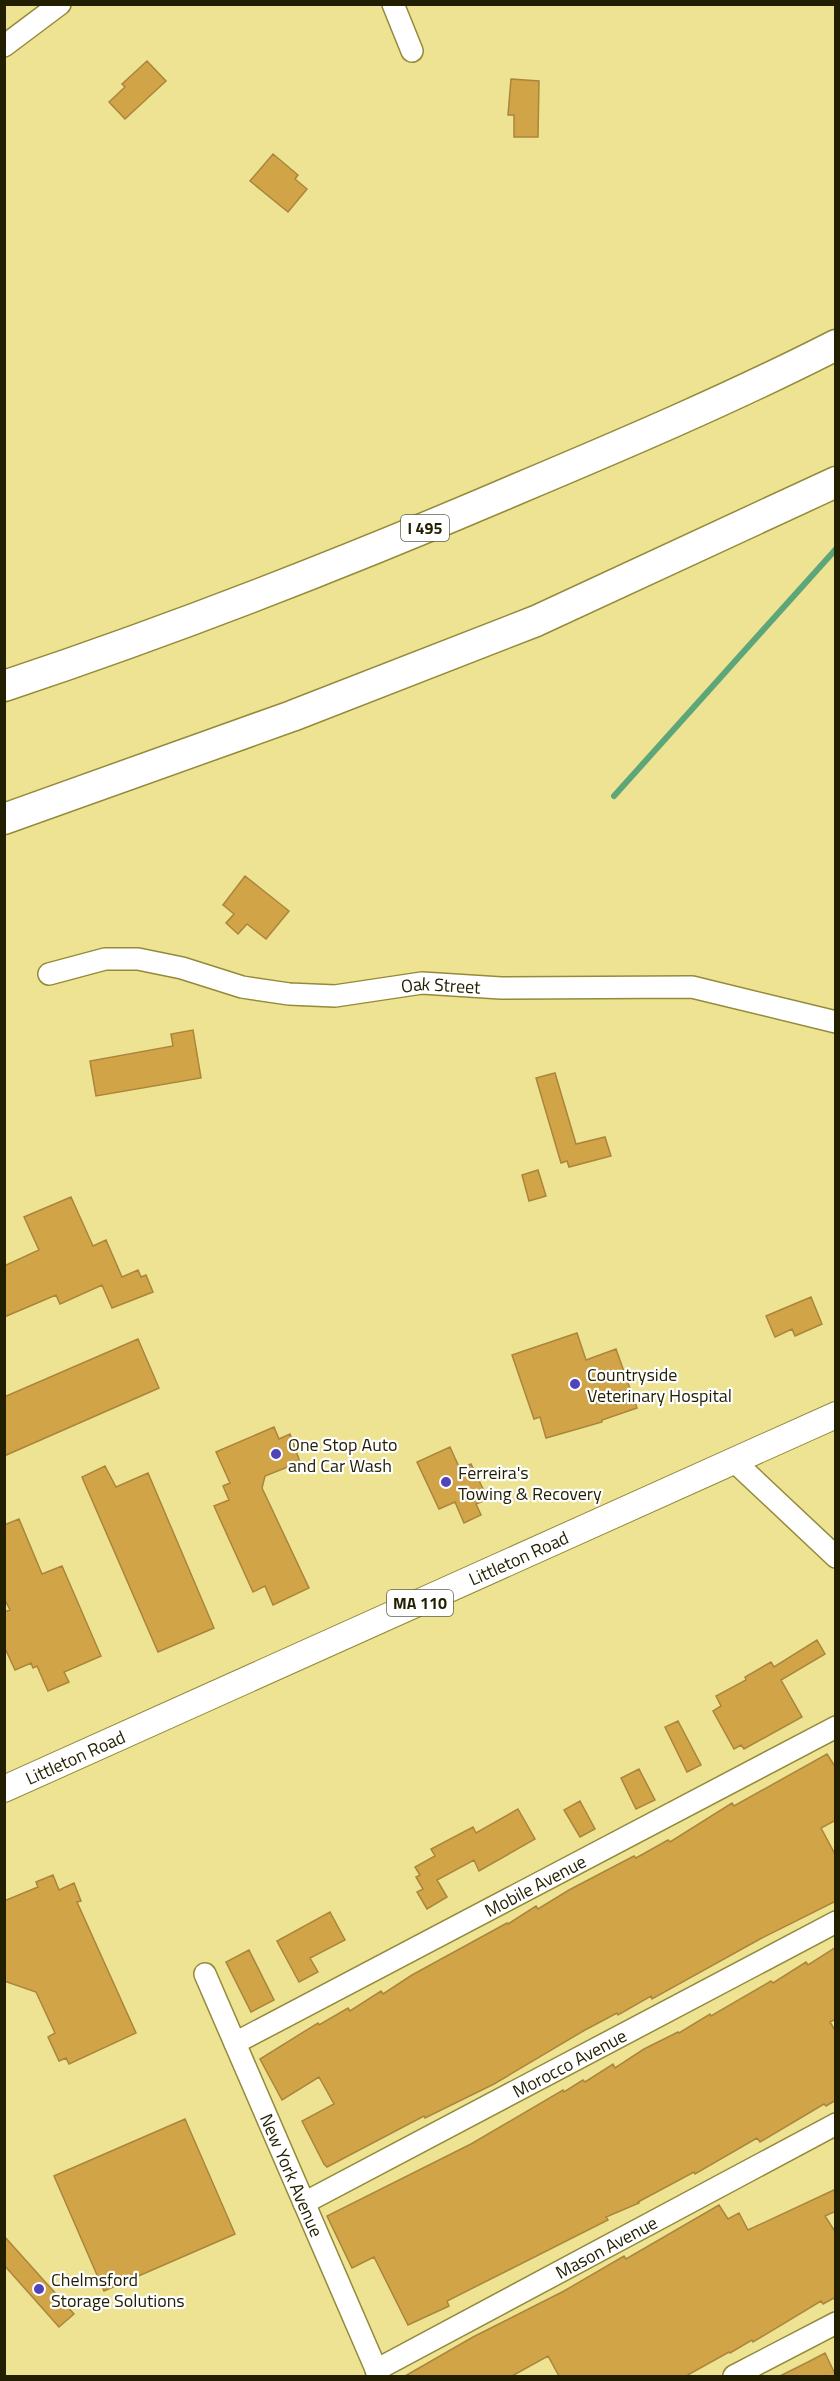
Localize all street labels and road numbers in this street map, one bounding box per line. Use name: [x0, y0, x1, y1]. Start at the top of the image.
road number: I 495: [401, 515, 449, 541]
street label: Oak Street: [399, 970, 482, 1000]
street label: Littleton Road: [464, 1524, 573, 1592]
road number: MA 110: [387, 1590, 453, 1616]
street label: Littleton Road: [21, 1723, 129, 1791]
street label: Mobile Avenue: [479, 1847, 591, 1923]
street label: Morocco Avenue: [508, 2022, 631, 2104]
street label: New York Avenue: [253, 2109, 331, 2241]
street label: Mason Avenue: [550, 2209, 662, 2285]

